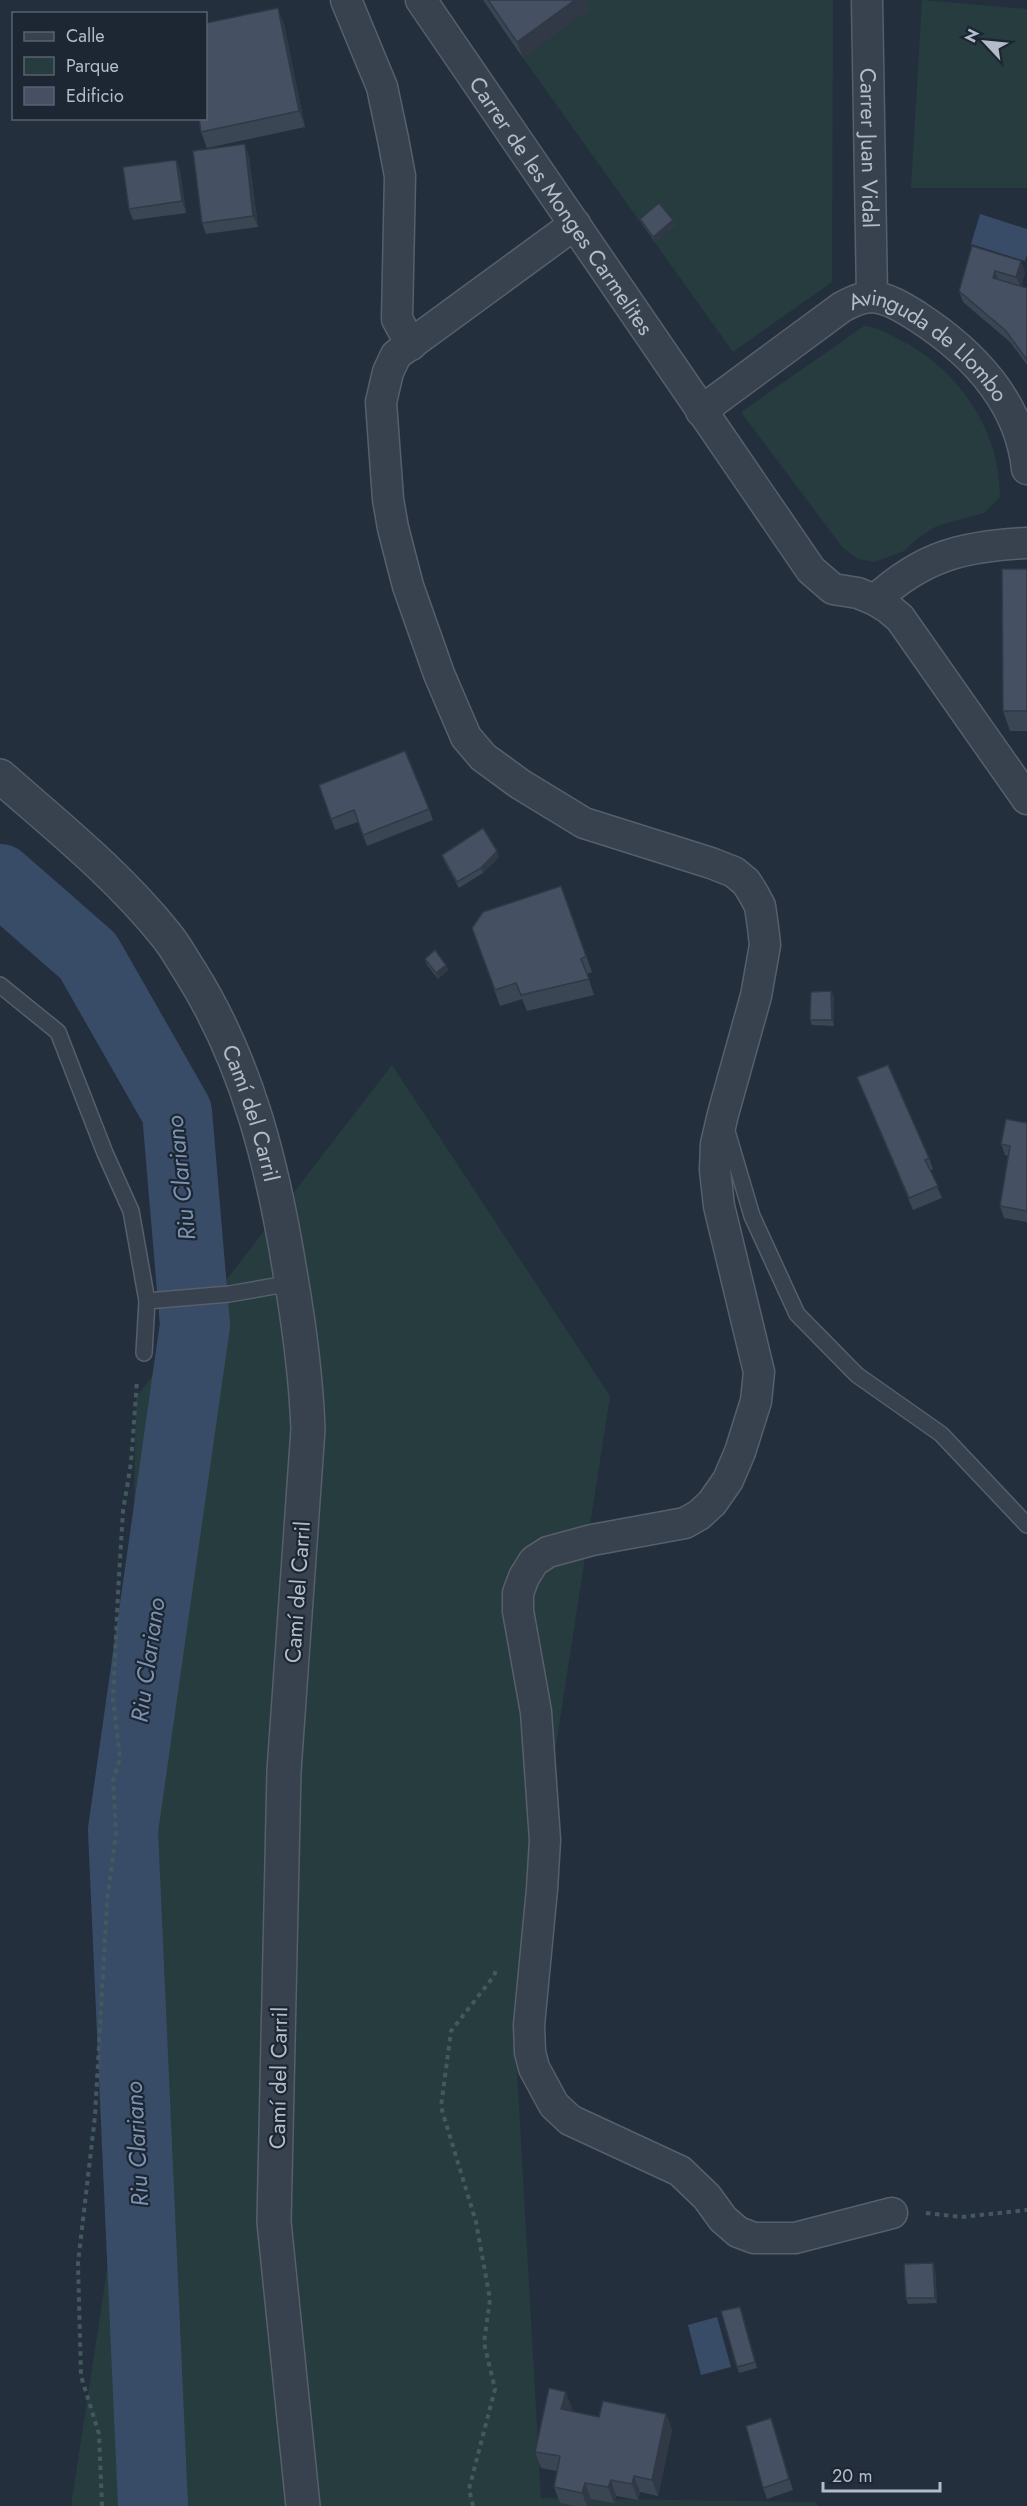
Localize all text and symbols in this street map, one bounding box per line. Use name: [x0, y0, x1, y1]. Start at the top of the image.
legend: [12, 12, 207, 120]
north arrow: [955, 12, 1015, 72]
text: Calle: [66, 23, 105, 49]
text: N: [959, 25, 985, 46]
text: Parque: [66, 53, 119, 79]
street label: Carrer Juan Vidal: [852, 68, 887, 228]
street label: Carrer de les Monges Carmelites: [462, 70, 662, 341]
text: Edificio: [66, 83, 124, 109]
street label: Avinguda de Llombo: [843, 281, 1016, 408]
street label: Camí del Carril: [214, 1039, 288, 1185]
water label: Riu Clariano: [157, 1114, 204, 1242]
street label: Camí del Carril: [276, 1520, 318, 1664]
water label: Riu Clariano: [121, 1595, 174, 1724]
street label: Camí del Carril: [261, 2007, 295, 2149]
water label: Riu Clariano: [116, 2080, 157, 2208]
scale bar: [823, 2455, 940, 2493]
text: 20 m: [832, 2463, 872, 2489]

